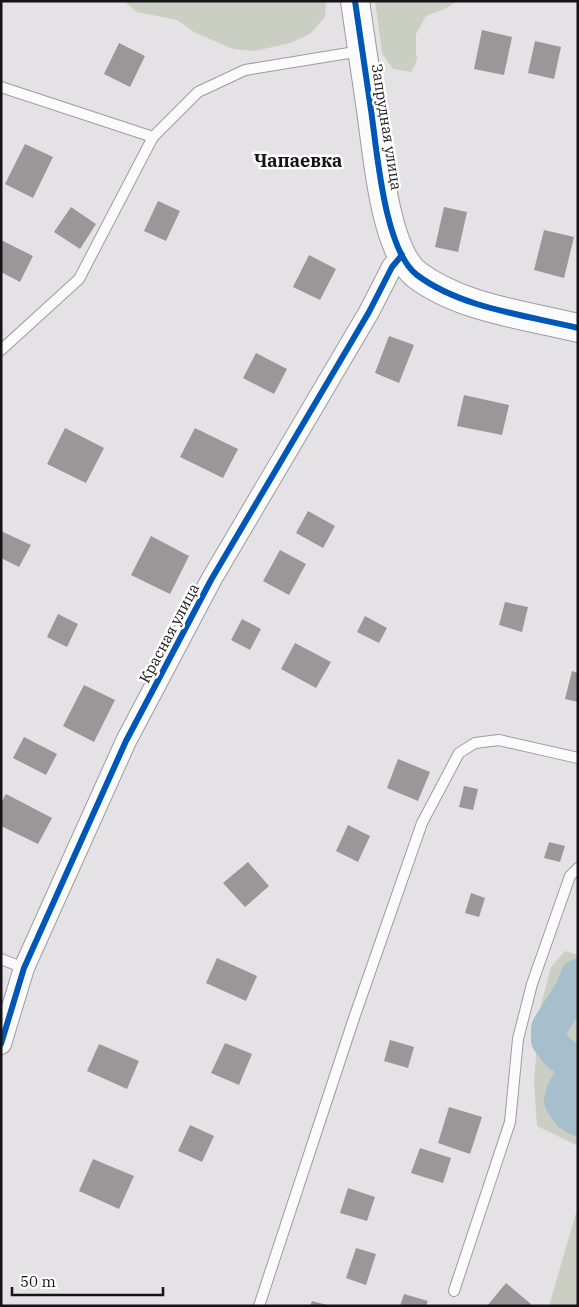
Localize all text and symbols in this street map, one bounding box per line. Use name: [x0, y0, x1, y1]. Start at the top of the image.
street label: Запрудная улица: [368, 62, 406, 192]
district label: Чапаевка: [254, 149, 342, 172]
street label: Красная улица: [135, 580, 203, 686]
scale bar: [12, 1264, 164, 1296]
text: 50 m: [20, 1272, 56, 1291]

